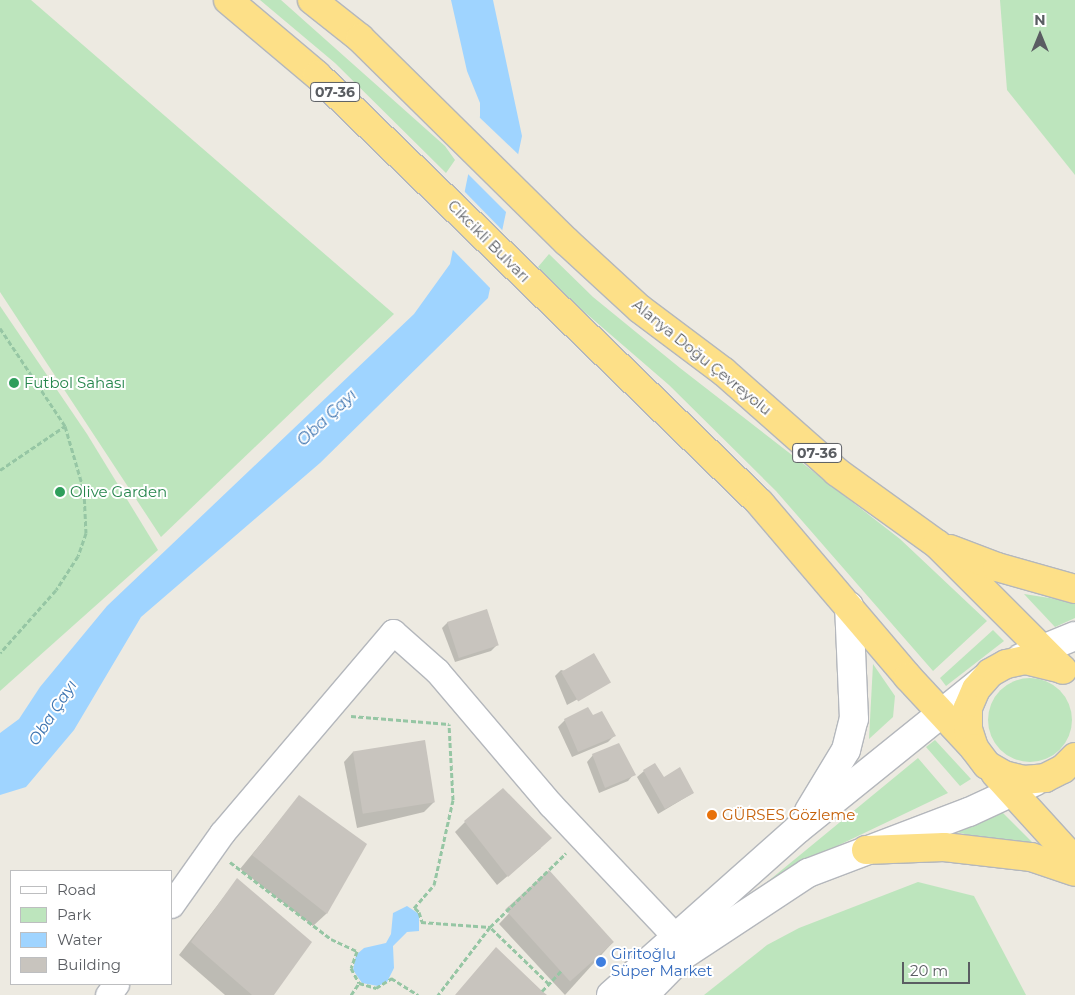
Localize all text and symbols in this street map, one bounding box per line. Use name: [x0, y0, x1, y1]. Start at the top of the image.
north arrow: [1015, 10, 1065, 60]
text: N: [1034, 11, 1046, 29]
road number: 07-36: [310, 80, 360, 104]
street label: Cikcikli Bulvarı: [444, 196, 534, 286]
street label: Alanya Doğu Çevreyolu: [629, 295, 775, 419]
place label: Futbol Sahası: [24, 374, 125, 392]
marker: Futbol Sahası: [8, 377, 20, 389]
water label: Oba Çayı: [293, 386, 361, 450]
road number: 07-36: [792, 442, 842, 464]
place label: Olive Garden: [70, 483, 167, 501]
marker: Olive Garden: [54, 486, 66, 498]
water label: Oba Çayı: [25, 677, 81, 749]
place label: GÜRSES Gözleme: [722, 806, 855, 824]
marker: GÜRSES Gözleme: [706, 809, 718, 821]
legend: [10, 870, 172, 985]
text: Road: [57, 880, 96, 899]
text: Park: [57, 905, 91, 924]
text: Water: [57, 930, 103, 949]
place label: Giritoǧlu Süper Market: [611, 944, 712, 979]
scale bar: [905, 952, 972, 984]
text: Building: [57, 955, 121, 974]
marker: Giritoǧlu Süper Market: [595, 956, 607, 968]
text: 20 m: [910, 961, 948, 980]

